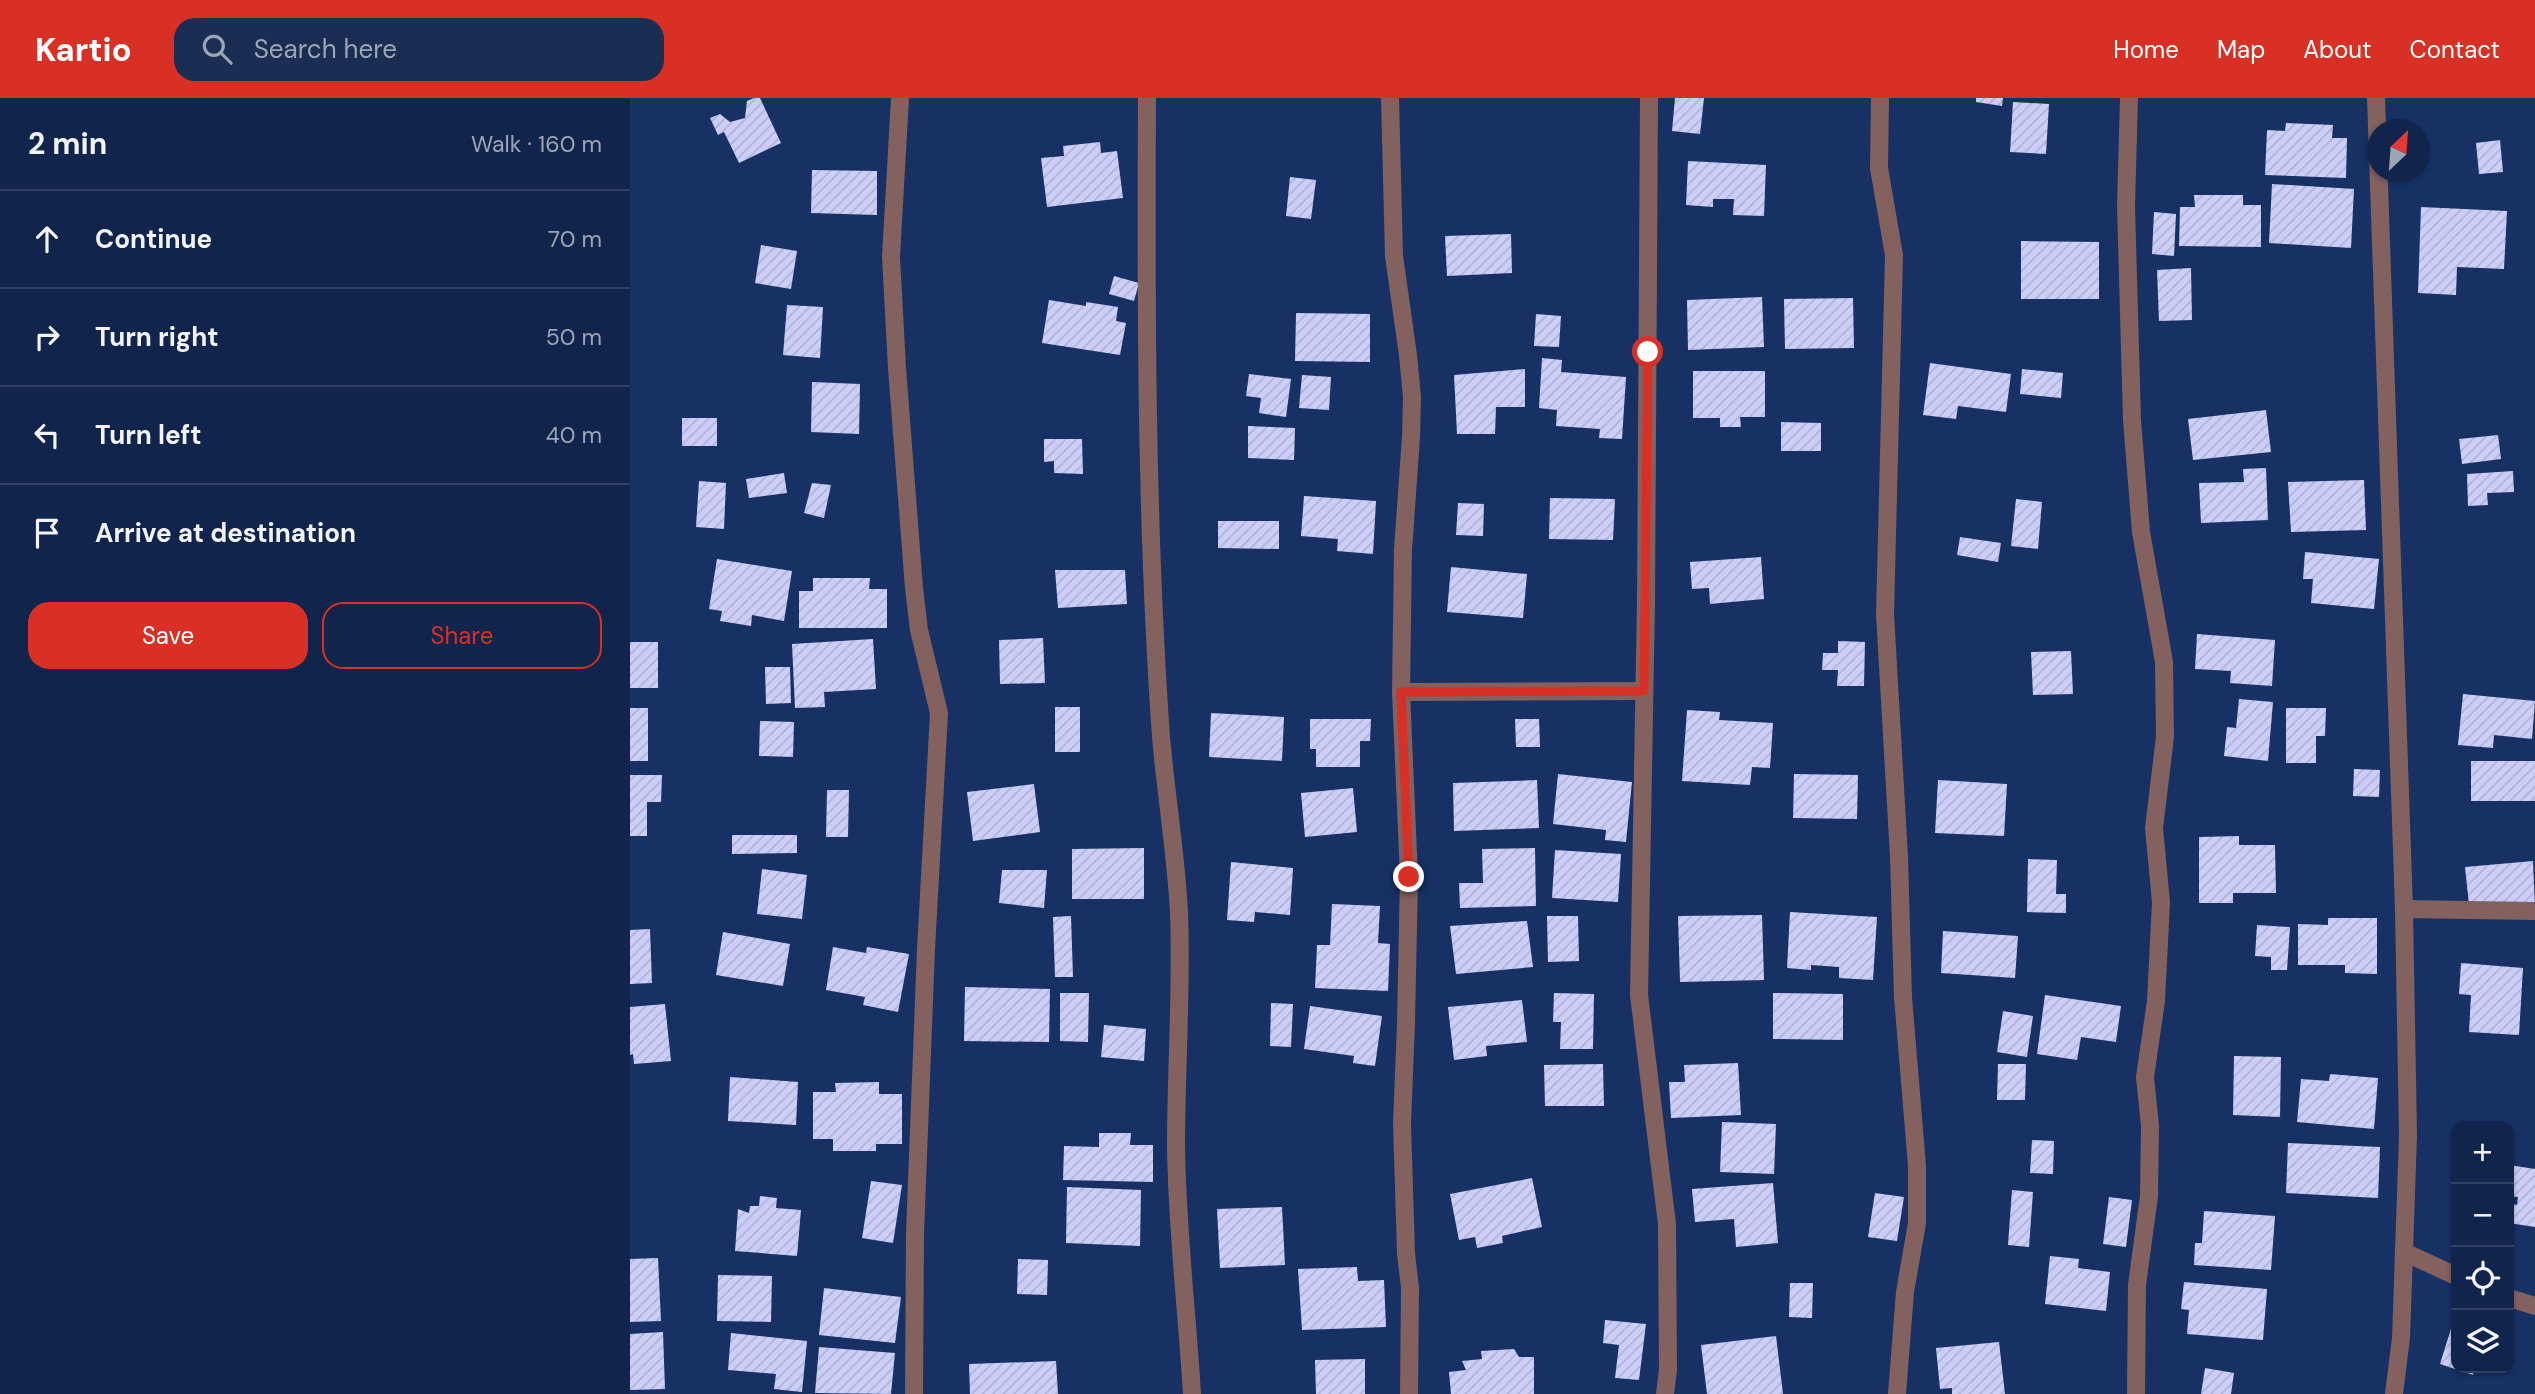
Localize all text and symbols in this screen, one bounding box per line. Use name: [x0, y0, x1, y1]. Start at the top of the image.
search box: [174, 18, 664, 81]
text: Kartio: [35, 28, 132, 71]
icon: search: [198, 30, 236, 68]
text: Search here: [254, 32, 397, 66]
text: Home: [2113, 34, 2179, 65]
text: Map: [2217, 34, 2265, 65]
text: About: [2303, 34, 2372, 65]
text: Contact: [2410, 34, 2500, 65]
north arrow: [2367, 119, 2430, 182]
text: 2 min: [28, 124, 107, 163]
text: Walk · 160 m: [471, 129, 602, 159]
icon: ahead: [28, 220, 66, 258]
text: Continue: [95, 222, 212, 256]
text: 70 m: [548, 224, 602, 254]
icon: right: [28, 318, 66, 356]
text: Turn right: [95, 320, 219, 354]
text: 50 m: [546, 322, 602, 352]
route start: [1632, 336, 1663, 367]
icon: left: [28, 416, 66, 454]
text: Turn left: [95, 418, 202, 452]
text: 40 m: [546, 420, 602, 450]
icon: arrive: [28, 514, 66, 552]
text: Arrive at destination: [95, 516, 356, 550]
button: Save: [28, 602, 308, 669]
button: Share: [322, 602, 602, 669]
route end: [1393, 861, 1424, 892]
map controls: [2451, 1121, 2514, 1373]
button: +: [2451, 1121, 2514, 1184]
button: −: [2451, 1184, 2514, 1247]
button: locate: [2451, 1247, 2514, 1310]
button: layers: [2451, 1310, 2514, 1373]

